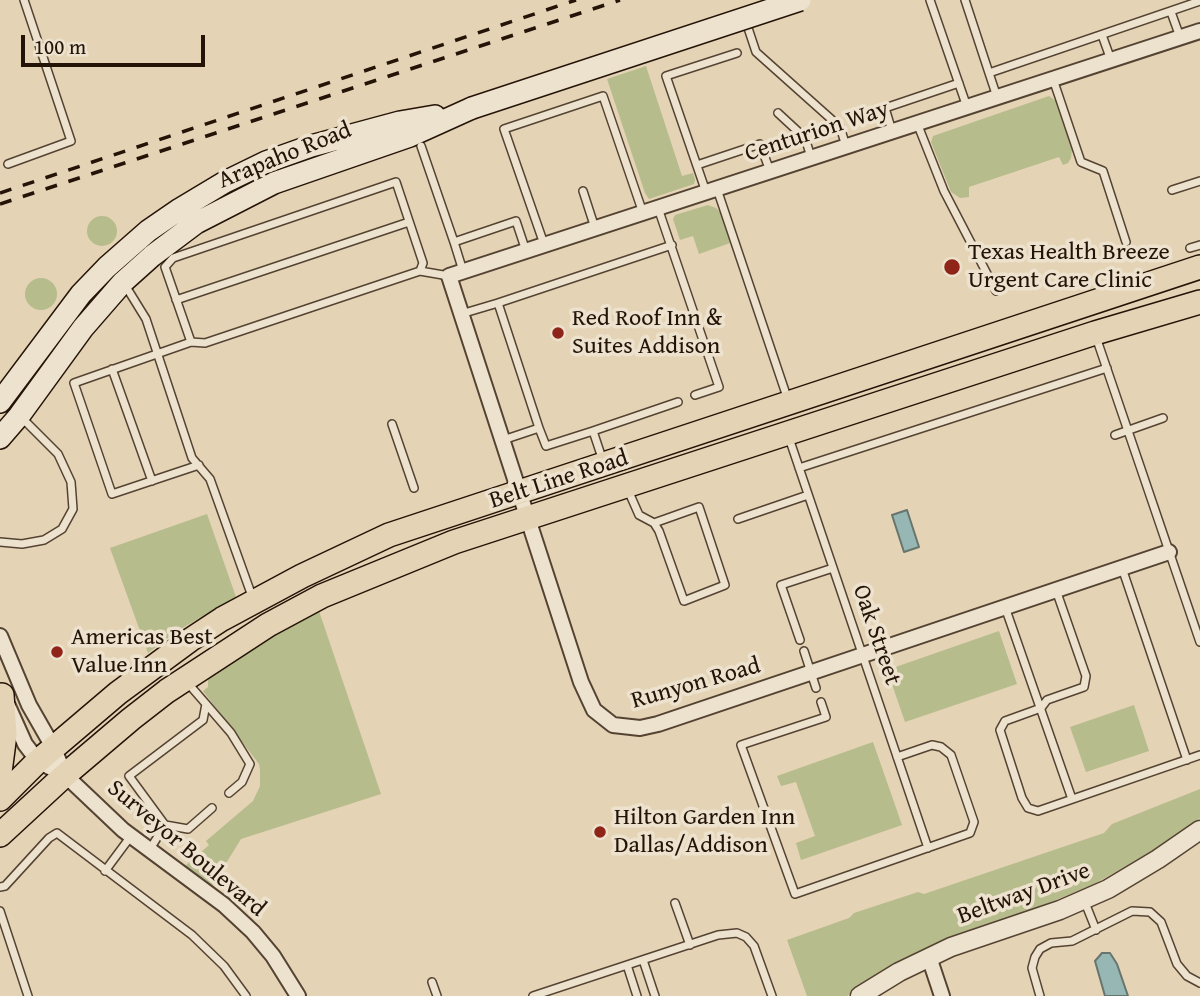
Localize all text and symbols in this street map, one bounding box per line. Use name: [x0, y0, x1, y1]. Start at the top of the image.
scale bar: [24, 21, 208, 65]
text: 100 m: [34, 31, 86, 62]
street label: Centurion Way: [741, 95, 893, 169]
street label: Arapaho Road: [214, 116, 356, 196]
place label: Texas Health Breeze Urgent Care Clinic: [968, 239, 1170, 295]
marker: Texas Health Breeze Urgent Care Clinic: [942, 257, 962, 277]
place label: Red Roof Inn & Suites Addison: [572, 305, 722, 361]
marker: Red Roof Inn & Suites Addison: [550, 325, 566, 341]
street label: Belt Line Road: [486, 444, 632, 516]
street label: Oak Street: [845, 581, 907, 689]
place label: Americas Best Value Inn: [71, 624, 213, 680]
marker: Americas Best Value Inn: [49, 644, 65, 660]
street label: Runyon Road: [628, 652, 764, 716]
street label: Surveyor Boulevard: [101, 774, 271, 924]
place label: Hilton Garden Inn Dallas/Addison: [614, 804, 795, 860]
marker: Hilton Garden Inn Dallas/Addison: [592, 824, 608, 840]
street label: Beltway Drive: [954, 857, 1094, 931]

